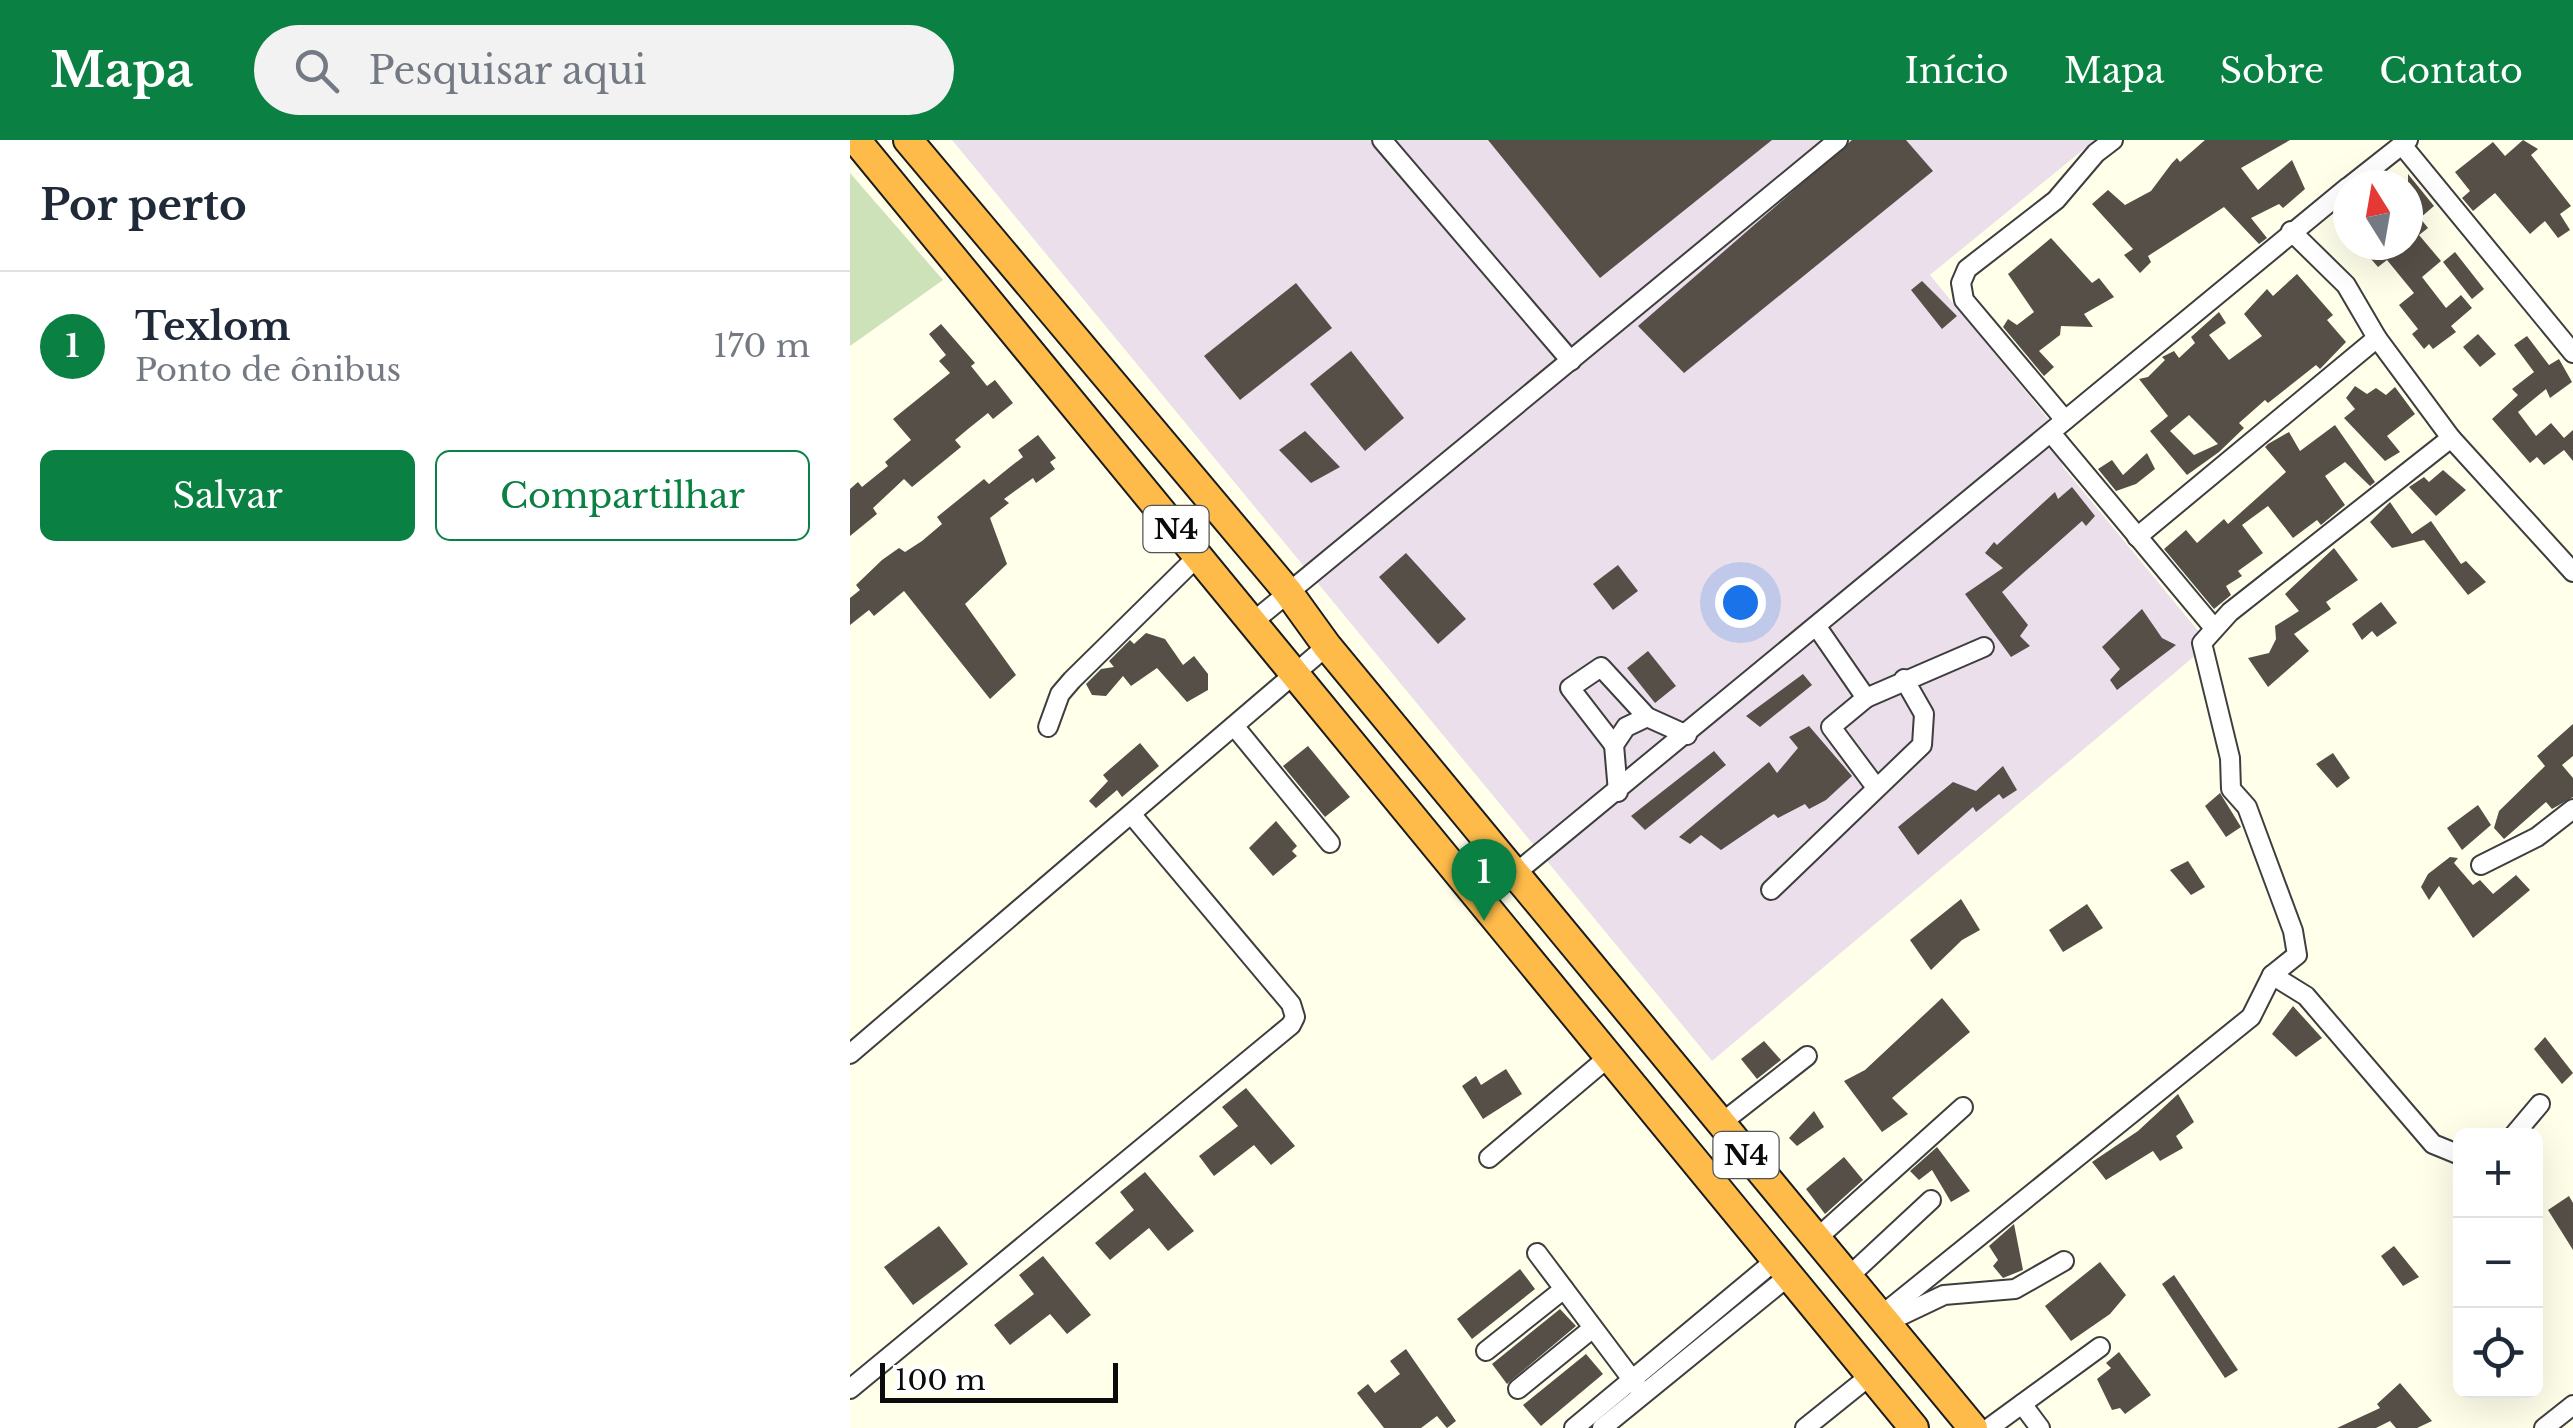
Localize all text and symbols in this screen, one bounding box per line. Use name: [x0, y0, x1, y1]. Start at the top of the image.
search box: [254, 25, 954, 115]
text: Mapa: [50, 40, 194, 100]
icon: search: [289, 43, 344, 98]
text: Pesquisar aqui: [369, 47, 646, 94]
text: Início: [1905, 49, 2009, 92]
text: Mapa: [2064, 49, 2164, 92]
text: Sobre: [2219, 49, 2324, 92]
text: Contato: [2379, 49, 2523, 92]
north arrow: [2333, 170, 2423, 260]
text: Por perto: [40, 179, 247, 231]
text: Texlom: [135, 303, 290, 350]
text: 1: [66, 326, 79, 366]
text: 170 m: [713, 326, 810, 366]
text: Ponto de ônibus: [135, 350, 401, 390]
button: Salvar: [40, 450, 415, 541]
button: Compartilhar: [435, 450, 810, 541]
road number: N4: [1144, 506, 1208, 552]
your location: [1715, 577, 1766, 628]
pin: 1: [1452, 838, 1516, 921]
map controls: [2453, 1128, 2543, 1398]
button: +: [2453, 1128, 2543, 1218]
road number: N4: [1714, 1132, 1778, 1178]
button: −: [2453, 1218, 2543, 1308]
button: locate: [2453, 1308, 2543, 1398]
scale bar: [880, 1358, 1118, 1402]
text: 100 m: [895, 1363, 986, 1398]

